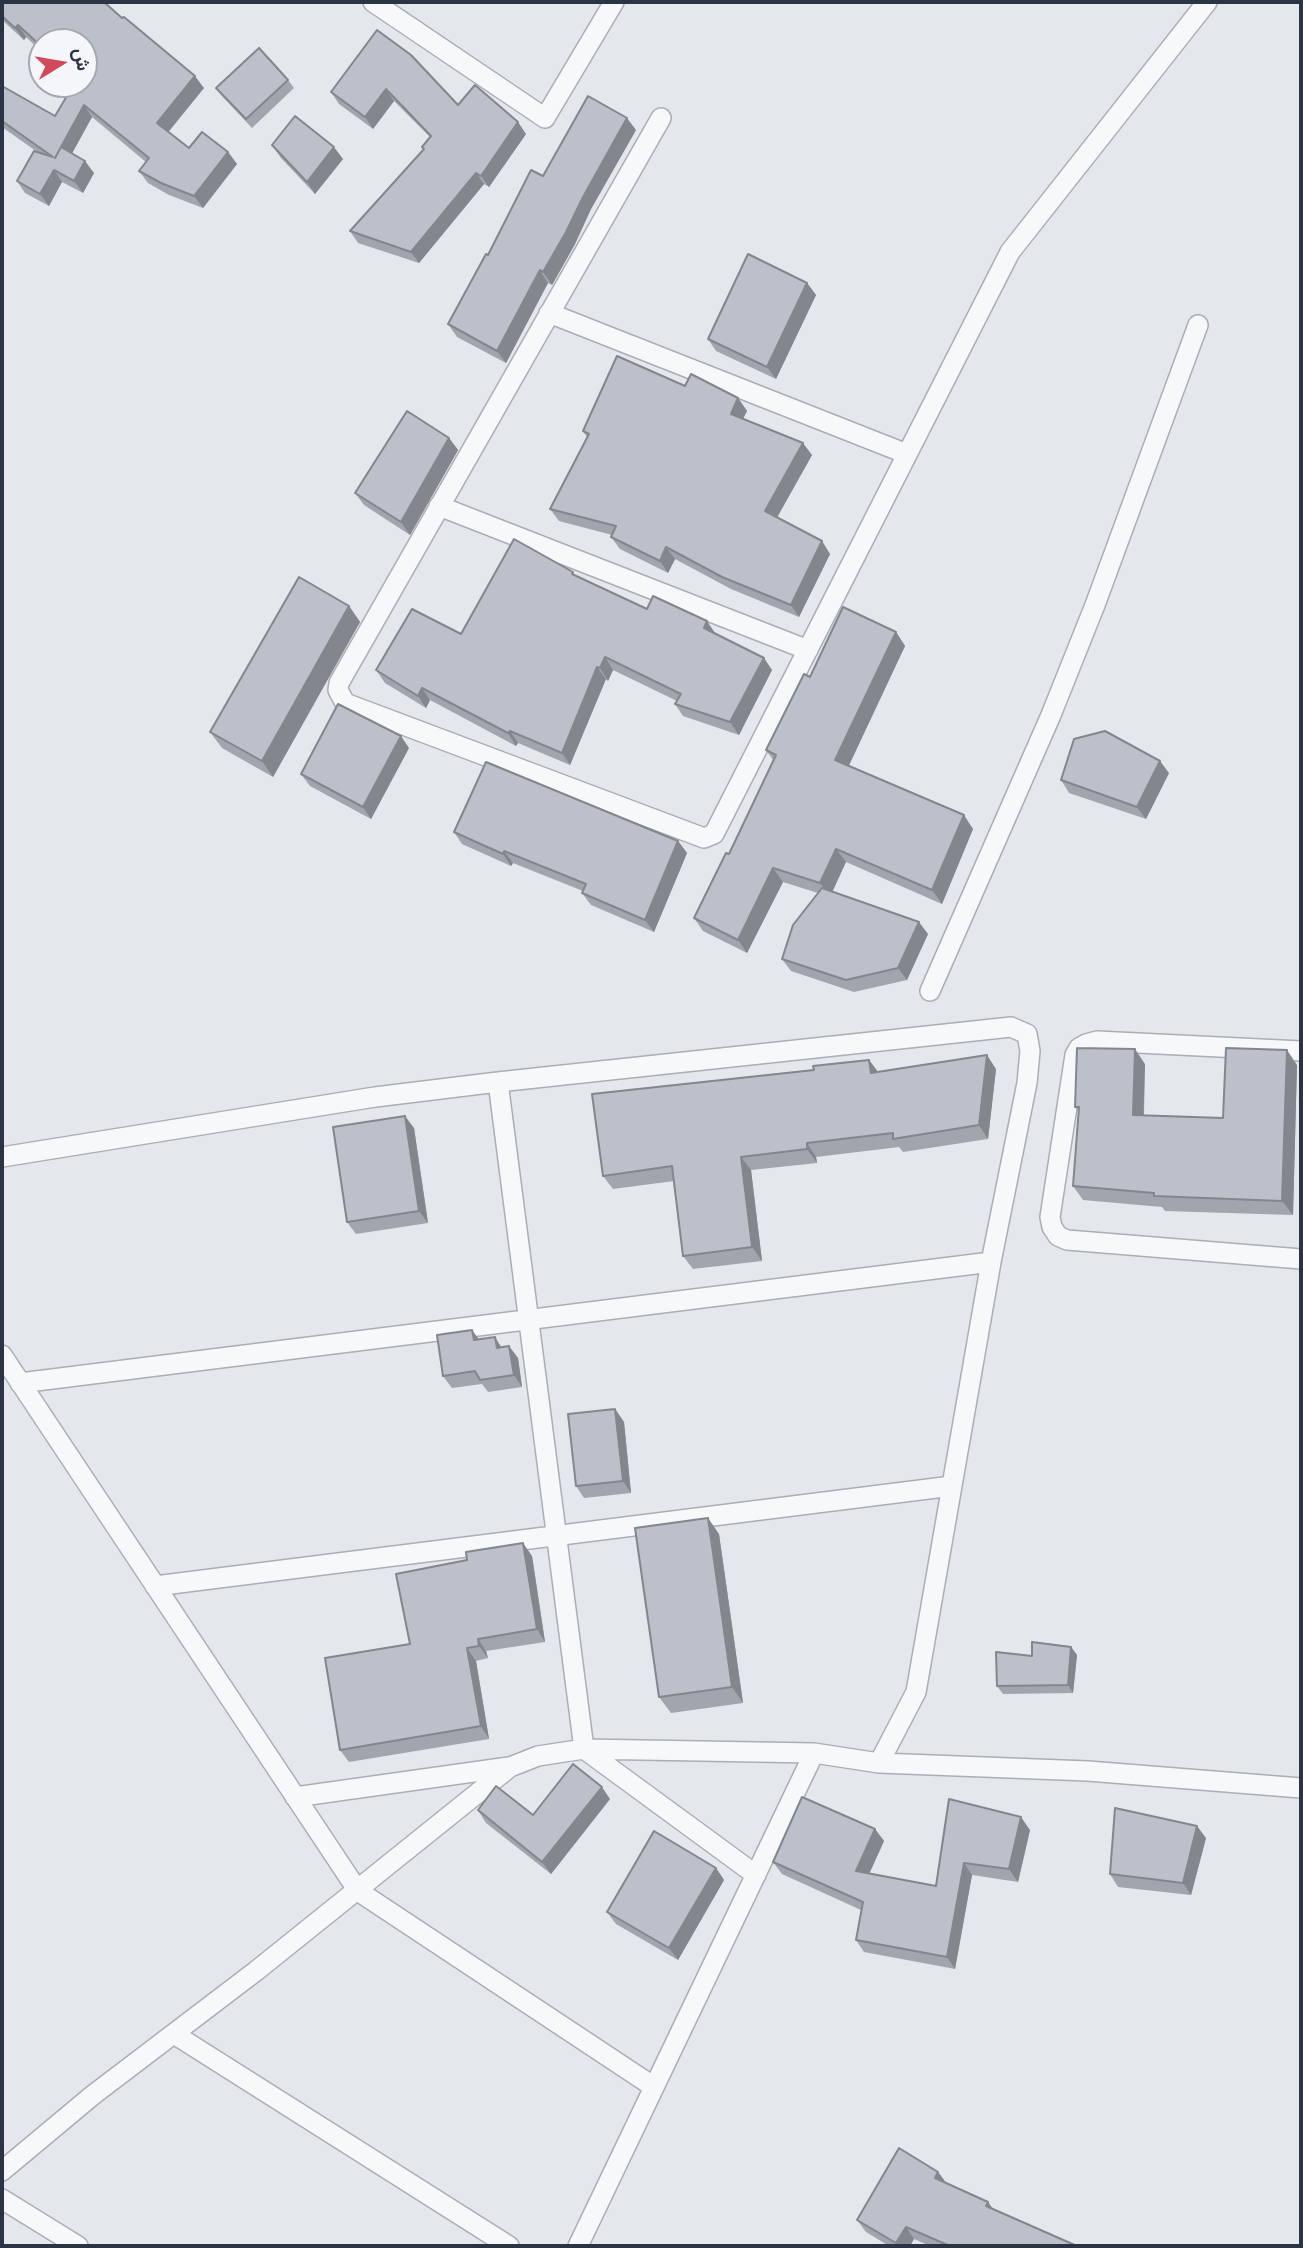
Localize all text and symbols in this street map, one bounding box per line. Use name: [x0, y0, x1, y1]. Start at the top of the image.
north arrow: [28, 28, 98, 98]
text: ش: [69, 46, 96, 73]

